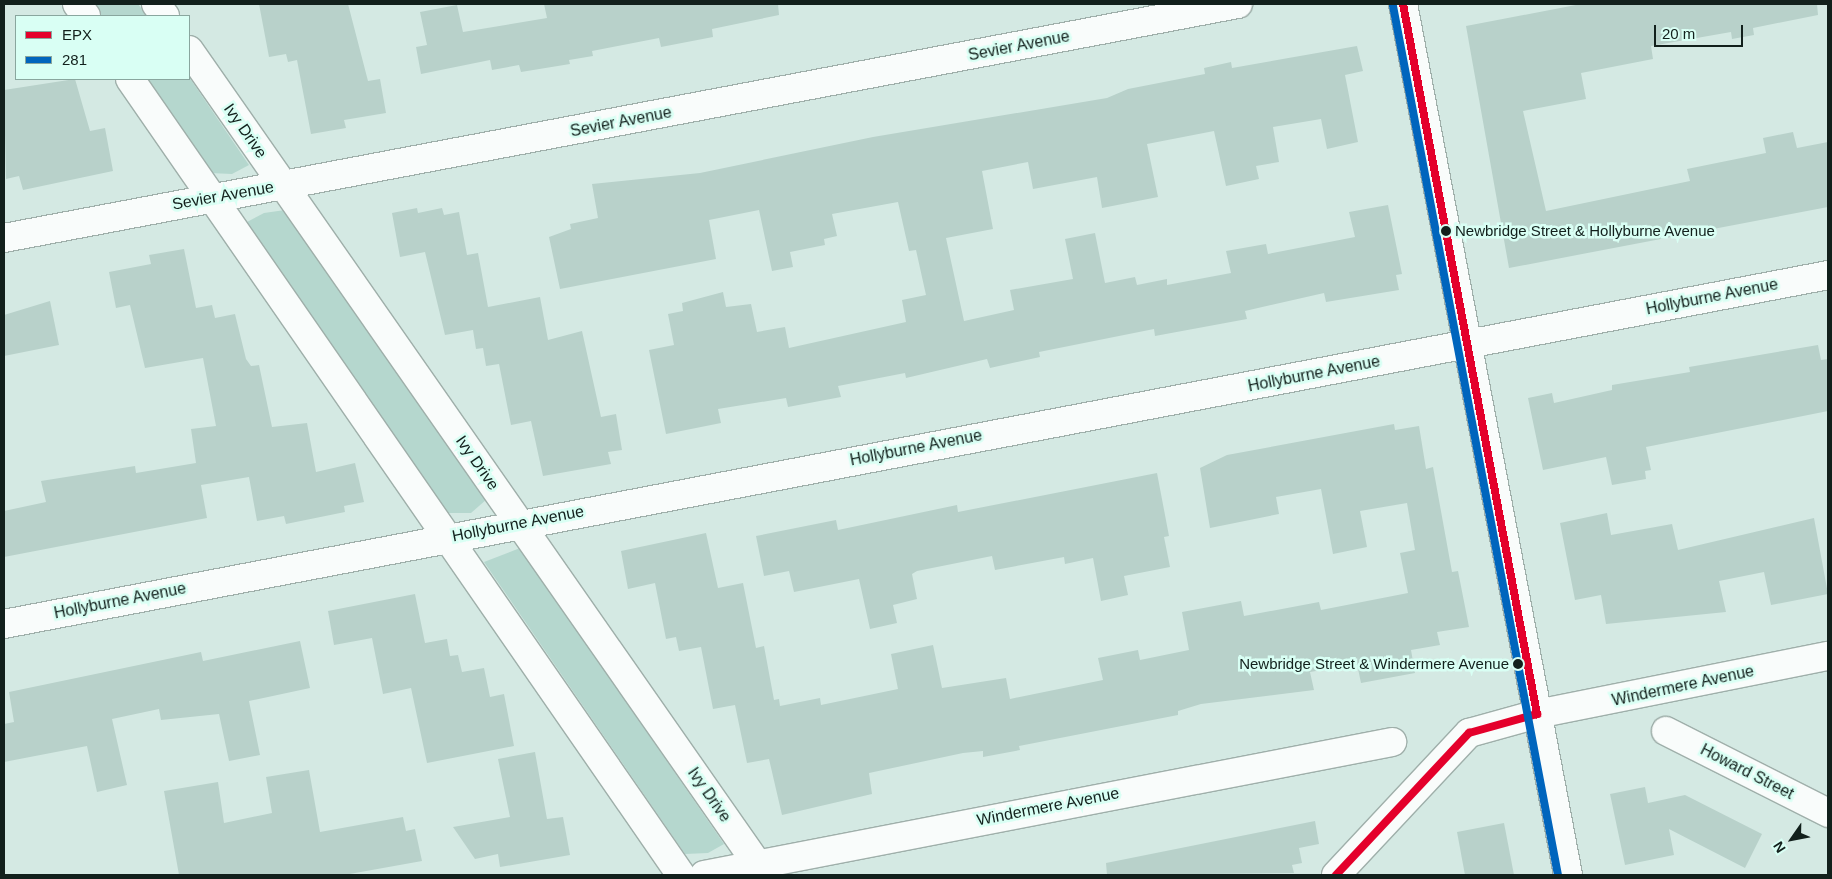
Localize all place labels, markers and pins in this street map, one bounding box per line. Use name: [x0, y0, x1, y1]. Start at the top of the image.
place label: Newbridge Street & Hollyburne Avenue: [1455, 222, 1716, 240]
marker: Newbridge Street & Hollyburne Avenue: [1441, 226, 1451, 236]
place label: Newbridge Street & Windermere Avenue: [1238, 655, 1509, 673]
marker: Newbridge Street & Windermere Avenue: [1513, 659, 1523, 669]

